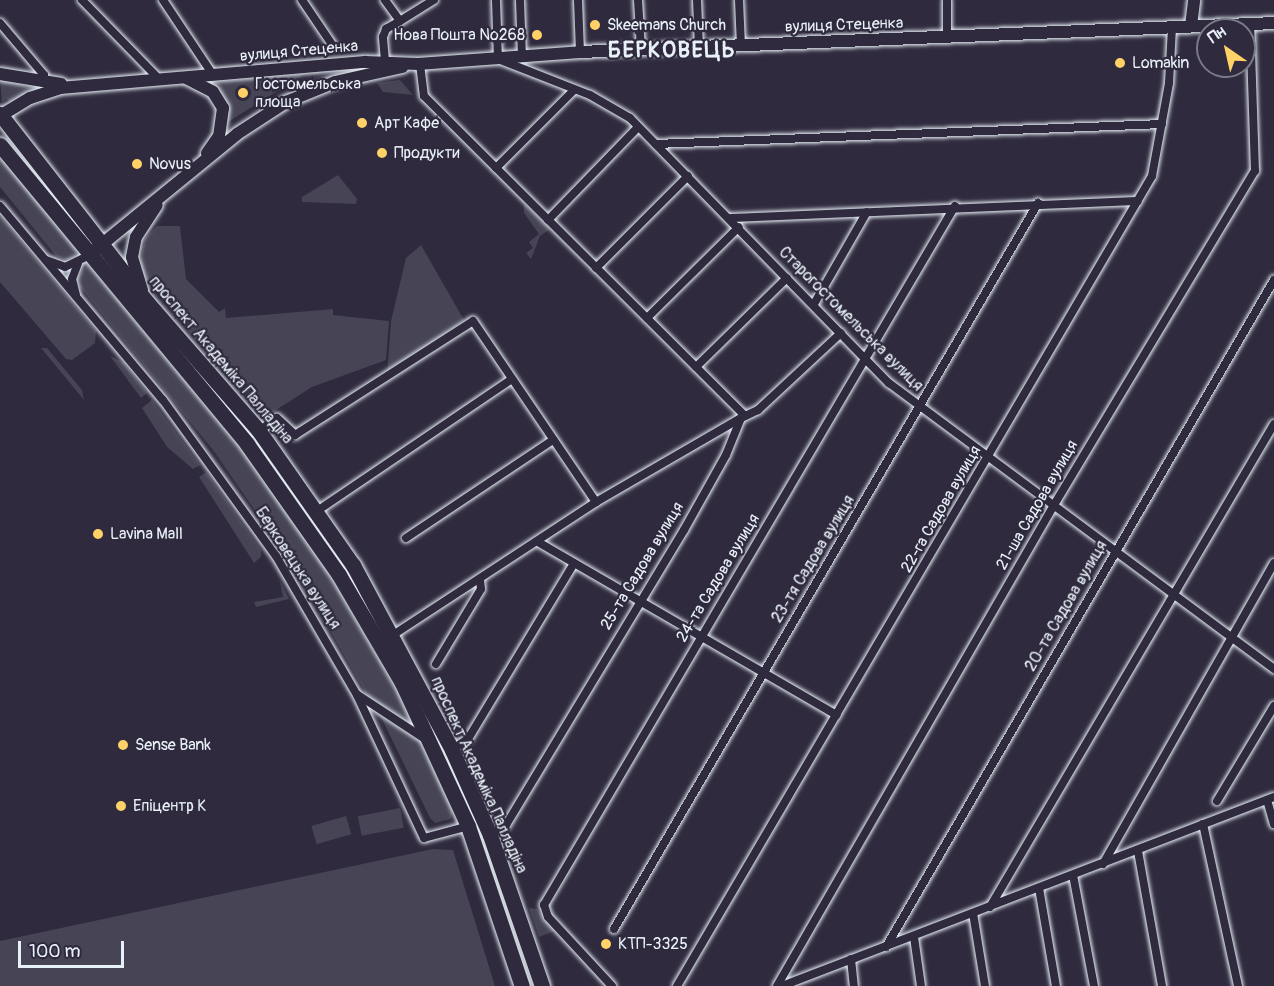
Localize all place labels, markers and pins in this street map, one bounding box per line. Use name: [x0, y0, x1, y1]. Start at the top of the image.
place label: Skeemans Church: [607, 15, 726, 35]
marker: Skeemans Church: [588, 18, 602, 32]
place label: Нова Пошта №268: [393, 25, 525, 45]
marker: Нова Пошта №268: [530, 28, 544, 42]
place label: Lomakin: [1132, 53, 1189, 73]
marker: Lomakin: [1113, 56, 1127, 70]
place label: Гостомельська площа: [255, 74, 361, 112]
marker: Гостомельська площа: [236, 86, 250, 100]
place label: Арт Кафе: [374, 113, 439, 133]
marker: Арт Кафе: [355, 116, 369, 130]
place label: Продукти: [394, 143, 460, 163]
marker: Продукти: [375, 146, 389, 160]
place label: Novus: [149, 154, 191, 174]
marker: Novus: [130, 157, 144, 171]
place label: Lavina Mall: [110, 524, 183, 544]
marker: Lavina Mall: [91, 527, 105, 541]
place label: Sense Bank: [135, 735, 211, 755]
marker: Sense Bank: [116, 738, 130, 752]
place label: Епіцентр К: [133, 796, 206, 816]
marker: Епіцентр К: [114, 799, 128, 813]
place label: КТП-3325: [618, 934, 688, 954]
marker: КТП-3325: [599, 937, 613, 951]

